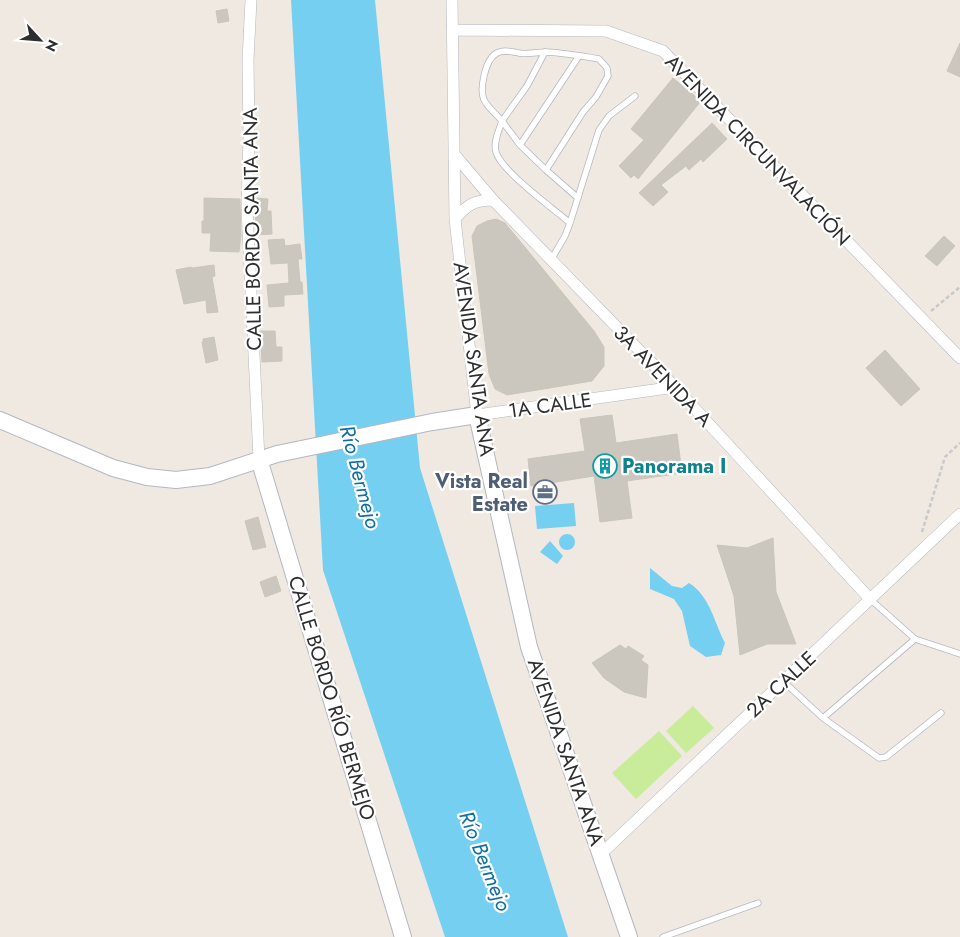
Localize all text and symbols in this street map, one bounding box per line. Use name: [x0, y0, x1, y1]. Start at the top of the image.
north arrow: [15, 15, 65, 65]
text: N: [40, 36, 63, 55]
street label: AVENIDA CIRCUNVALACIÓN: [658, 48, 857, 253]
street label: CALLE BORDO SANTA ANA: [236, 106, 269, 351]
street label: AVENIDA SANTA ANA: [446, 260, 502, 459]
street label: 3A AVENIDA A: [607, 319, 719, 434]
street label: 1A CALLE: [507, 385, 594, 426]
water label: Río Bermejo: [332, 422, 388, 532]
place label: Panorama I: [622, 452, 727, 481]
building icon: Panorama I: [592, 453, 618, 479]
place label: Vista Real Estate: [434, 467, 528, 519]
office icon: Vista Real Estate: [532, 479, 558, 505]
street label: CALLE BORDO RÍO BERMEJO: [280, 572, 383, 824]
street label: 2A CALLE: [740, 644, 823, 724]
street label: AVENIDA SANTA ANA: [520, 655, 611, 850]
water label: Río Bermejo: [451, 806, 519, 916]

